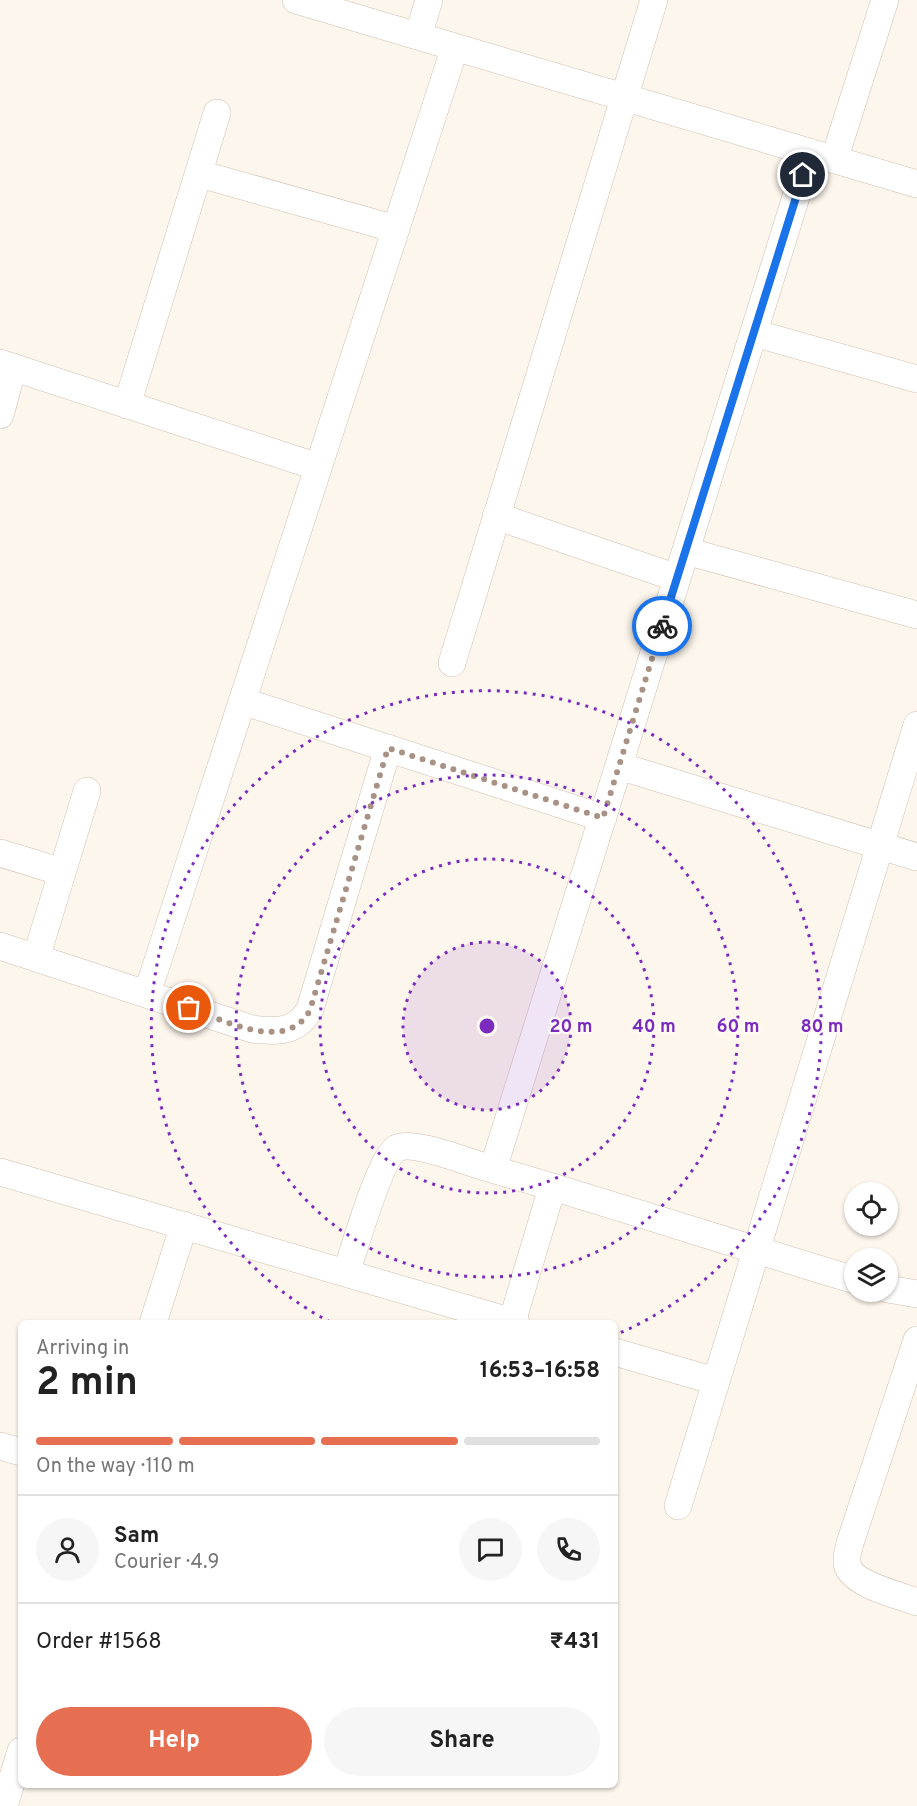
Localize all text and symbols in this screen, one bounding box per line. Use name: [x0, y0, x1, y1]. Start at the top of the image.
pin: [777, 149, 828, 200]
icon: home: [786, 158, 819, 191]
courier: [632, 596, 692, 656]
icon: bike: [646, 610, 679, 643]
pin: [163, 982, 214, 1033]
icon: bag: [172, 991, 205, 1024]
centre of rings: [477, 1016, 497, 1036]
text: 20 m: [549, 1016, 593, 1039]
text: 40 m: [632, 1016, 676, 1039]
text: 60 m: [716, 1016, 760, 1039]
text: 80 m: [800, 1016, 844, 1039]
map controls: [844, 1182, 898, 1302]
button: locate: [844, 1182, 898, 1236]
button: layers: [844, 1248, 898, 1302]
text: Arriving in: [36, 1336, 129, 1362]
text: 16:53–16:58: [480, 1358, 600, 1385]
text: 2 min: [36, 1360, 138, 1409]
text: On the way · 110 m: [36, 1454, 195, 1480]
button: person: [36, 1518, 99, 1581]
button: chat: [459, 1518, 522, 1581]
button: phone: [537, 1518, 600, 1581]
text: Sam: [114, 1523, 159, 1550]
text: Courier · 4.9: [114, 1550, 219, 1576]
text: Order #1568: [36, 1629, 162, 1656]
text: ₹431: [549, 1629, 600, 1656]
button: Help: [36, 1707, 312, 1776]
button: Share: [324, 1707, 600, 1776]

